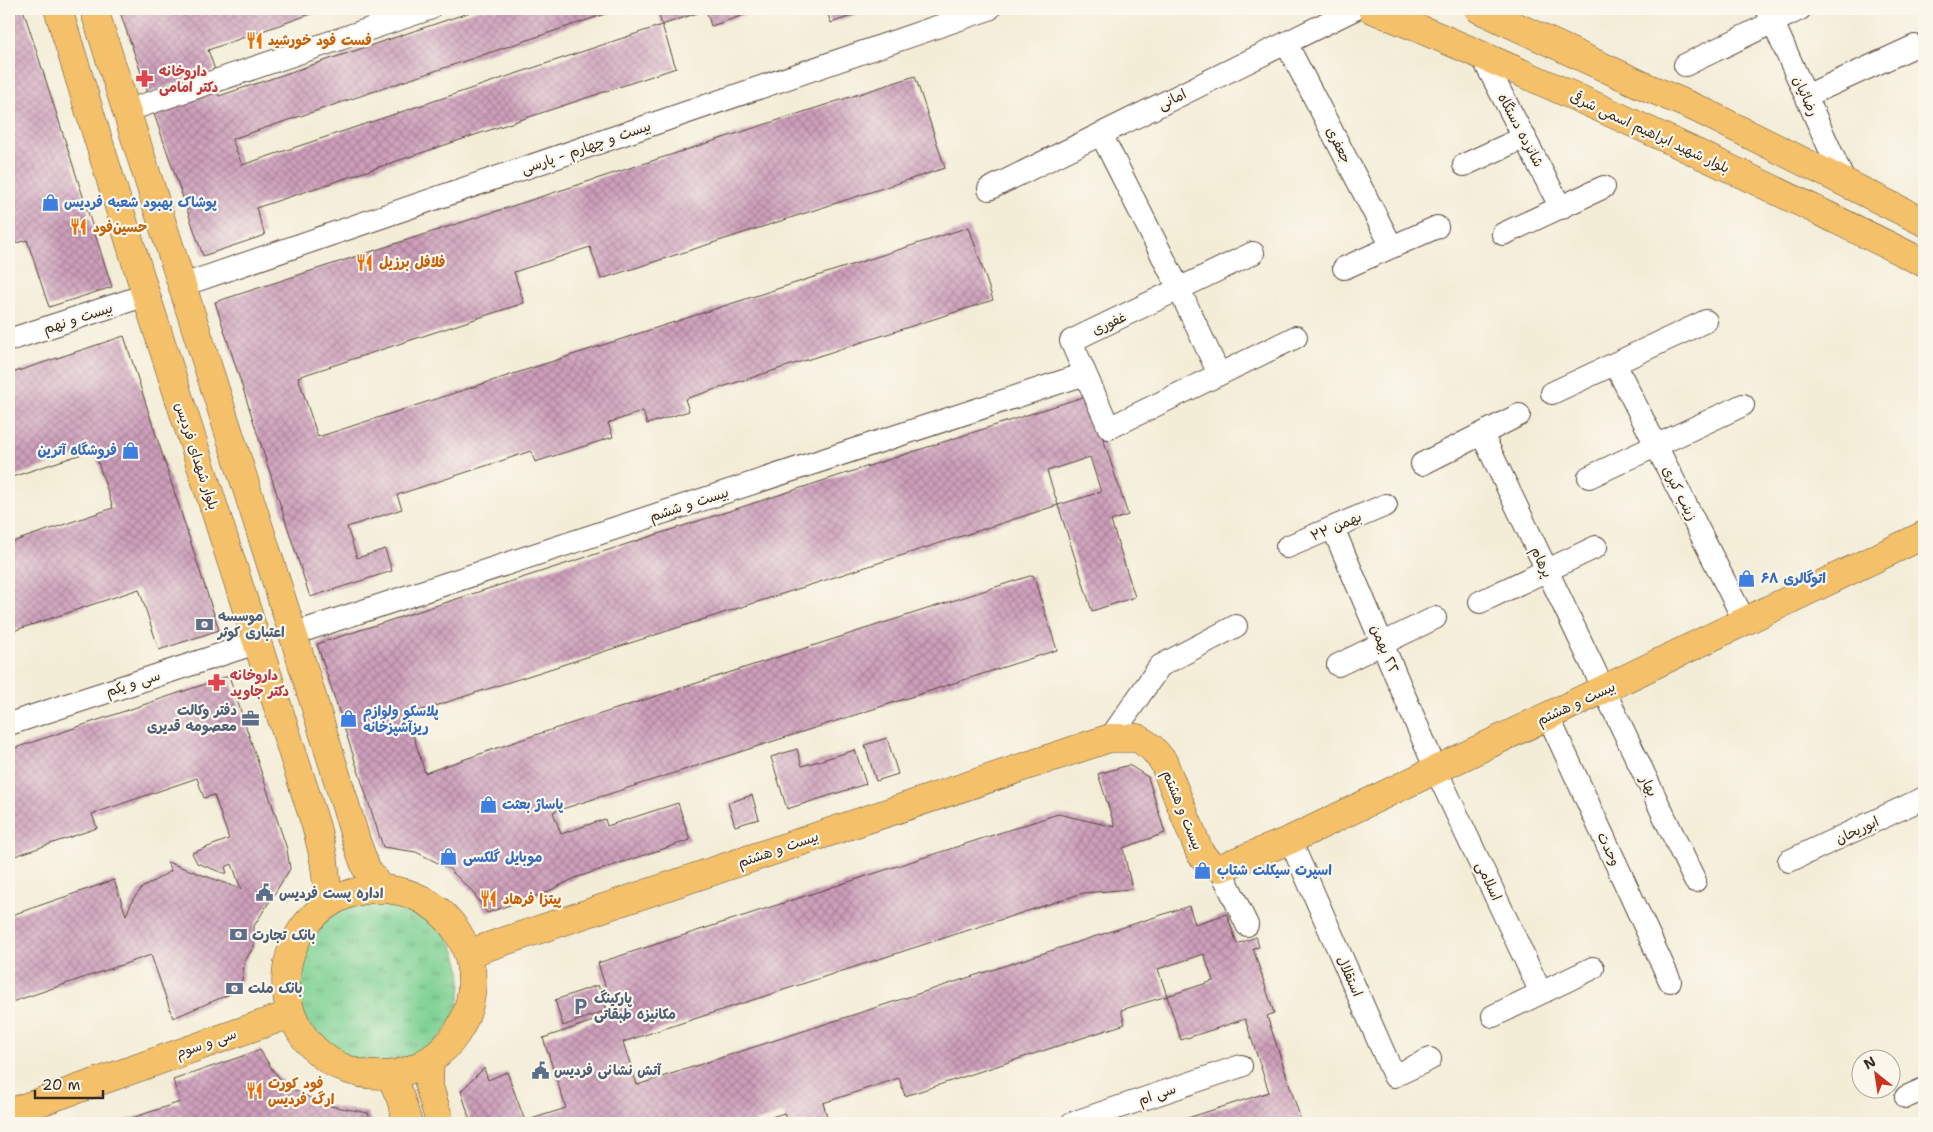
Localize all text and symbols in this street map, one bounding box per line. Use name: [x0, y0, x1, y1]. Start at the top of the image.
restaurant icon: فست فود خورشید: [244, 30, 264, 50]
place label: فست فود خورشید: [268, 31, 372, 50]
place label: داروخانه دکتر امامی: [159, 62, 218, 96]
pharmacy icon: داروخانه دکتر امامی: [135, 69, 155, 89]
street label: رضائیان: [1789, 73, 1823, 119]
street label: امانی: [1155, 84, 1189, 114]
street label: بلوار شهید ابراهیم اسمی شرقی: [1567, 87, 1733, 179]
street label: شانزده دستگاه: [1494, 90, 1548, 170]
street label: بیست و چهارم - پارسی: [519, 116, 654, 180]
street label: جعفری: [1322, 124, 1356, 166]
shop icon: پوشاک بهبود شعبه فردیس: [40, 192, 60, 212]
place label: پوشاک بهبود شعبه فردیس: [64, 193, 217, 212]
restaurant icon: حسین‌فود: [69, 217, 89, 237]
place label: حسین‌فود: [93, 218, 147, 237]
restaurant icon: فلافل برزیل: [355, 252, 375, 272]
place label: فلافل برزیل: [379, 253, 445, 271]
street label: بیست و نهم: [41, 298, 116, 340]
street label: غفوری: [1089, 307, 1129, 339]
street label: بلوار شهدای فردیس: [171, 400, 223, 512]
shop icon: فروشگاه آترین: [121, 440, 141, 460]
place label: فروشگاه آترین: [38, 441, 117, 459]
street label: زینب کبری: [1659, 463, 1701, 523]
street label: بیست و ششم: [647, 483, 731, 527]
street label: ۲۲ بهمن: [1308, 507, 1364, 545]
street label: پرهام: [1525, 544, 1557, 581]
shop icon: اتوگالری ۶۸: [1737, 568, 1757, 588]
place label: اتوگالری ۶۸: [1761, 569, 1826, 588]
place label: موسسه اعتباری کوثر: [216, 607, 285, 642]
bank icon: موسسه اعتباری کوثر: [194, 614, 214, 634]
street label: ٢٢ بهمن: [1367, 622, 1403, 676]
street label: سی و یکم: [103, 666, 163, 702]
place label: داروخانه دکتر جاوید: [230, 666, 289, 700]
pharmacy icon: داروخانه دکتر جاوید: [206, 673, 226, 693]
street label: بیست و هشتم: [1534, 677, 1619, 731]
place label: دفتر وکالت معصومه قدیری: [147, 701, 237, 736]
place label: پلاسکو ولوازم ریزآشپزخانه: [363, 702, 439, 736]
office icon: دفتر وکالت معصومه قدیری: [241, 708, 261, 728]
shop icon: پلاسکو ولوازم ریزآشپزخانه: [339, 709, 359, 729]
street label: بیست و هشتم: [1157, 767, 1207, 853]
street label: بهار: [1636, 772, 1662, 800]
shop icon: پاساژ بعثت: [478, 794, 498, 814]
place label: پاساژ بعثت: [502, 795, 563, 813]
street label: ابوریحان: [1832, 812, 1882, 848]
street label: بیست و هشتم: [735, 827, 822, 873]
street label: وحدت: [1593, 829, 1625, 869]
shop icon: موبایل گلکسی: [439, 847, 459, 867]
place label: موبایل گلکسی: [463, 848, 542, 867]
street label: اسلامی: [1472, 859, 1506, 903]
shop icon: اسپرت سیکلت شتاب: [1193, 860, 1213, 880]
place label: اسپرت سیکلت شتاب: [1217, 861, 1332, 879]
public building icon: اداره پست فردیس: [255, 883, 275, 903]
place label: اداره پست فردیس: [279, 884, 384, 902]
restaurant icon: پیتزا فرهاد: [479, 889, 499, 909]
place label: پیتزا فرهاد: [503, 890, 561, 908]
bank icon: بانک تجارت: [228, 925, 248, 945]
place label: بانک تجارت: [252, 926, 316, 944]
street label: استقلال: [1333, 953, 1367, 999]
bank icon: بانک ملت: [224, 978, 244, 998]
place label: بانک ملت: [248, 979, 302, 997]
place label: پارکینگ مکانیزه طبقاتی: [594, 989, 676, 1023]
parking icon: پارکینگ مکانیزه طبقاتی: [570, 996, 590, 1016]
street label: سی و سوم: [173, 1024, 240, 1065]
north arrow: [1850, 1050, 1900, 1100]
text: N: [1860, 1052, 1879, 1073]
public building icon: آتش نشانی فردیس: [530, 1060, 550, 1080]
place label: آتش نشانی فردیس: [554, 1061, 662, 1079]
scale bar: [35, 1067, 102, 1099]
place label: فود کورت ارگ فردیس: [268, 1074, 335, 1108]
text: 20 m: [42, 1075, 81, 1095]
street label: سی ام: [1136, 1079, 1179, 1111]
restaurant icon: فود کورت ارگ فردیس: [244, 1081, 264, 1101]

